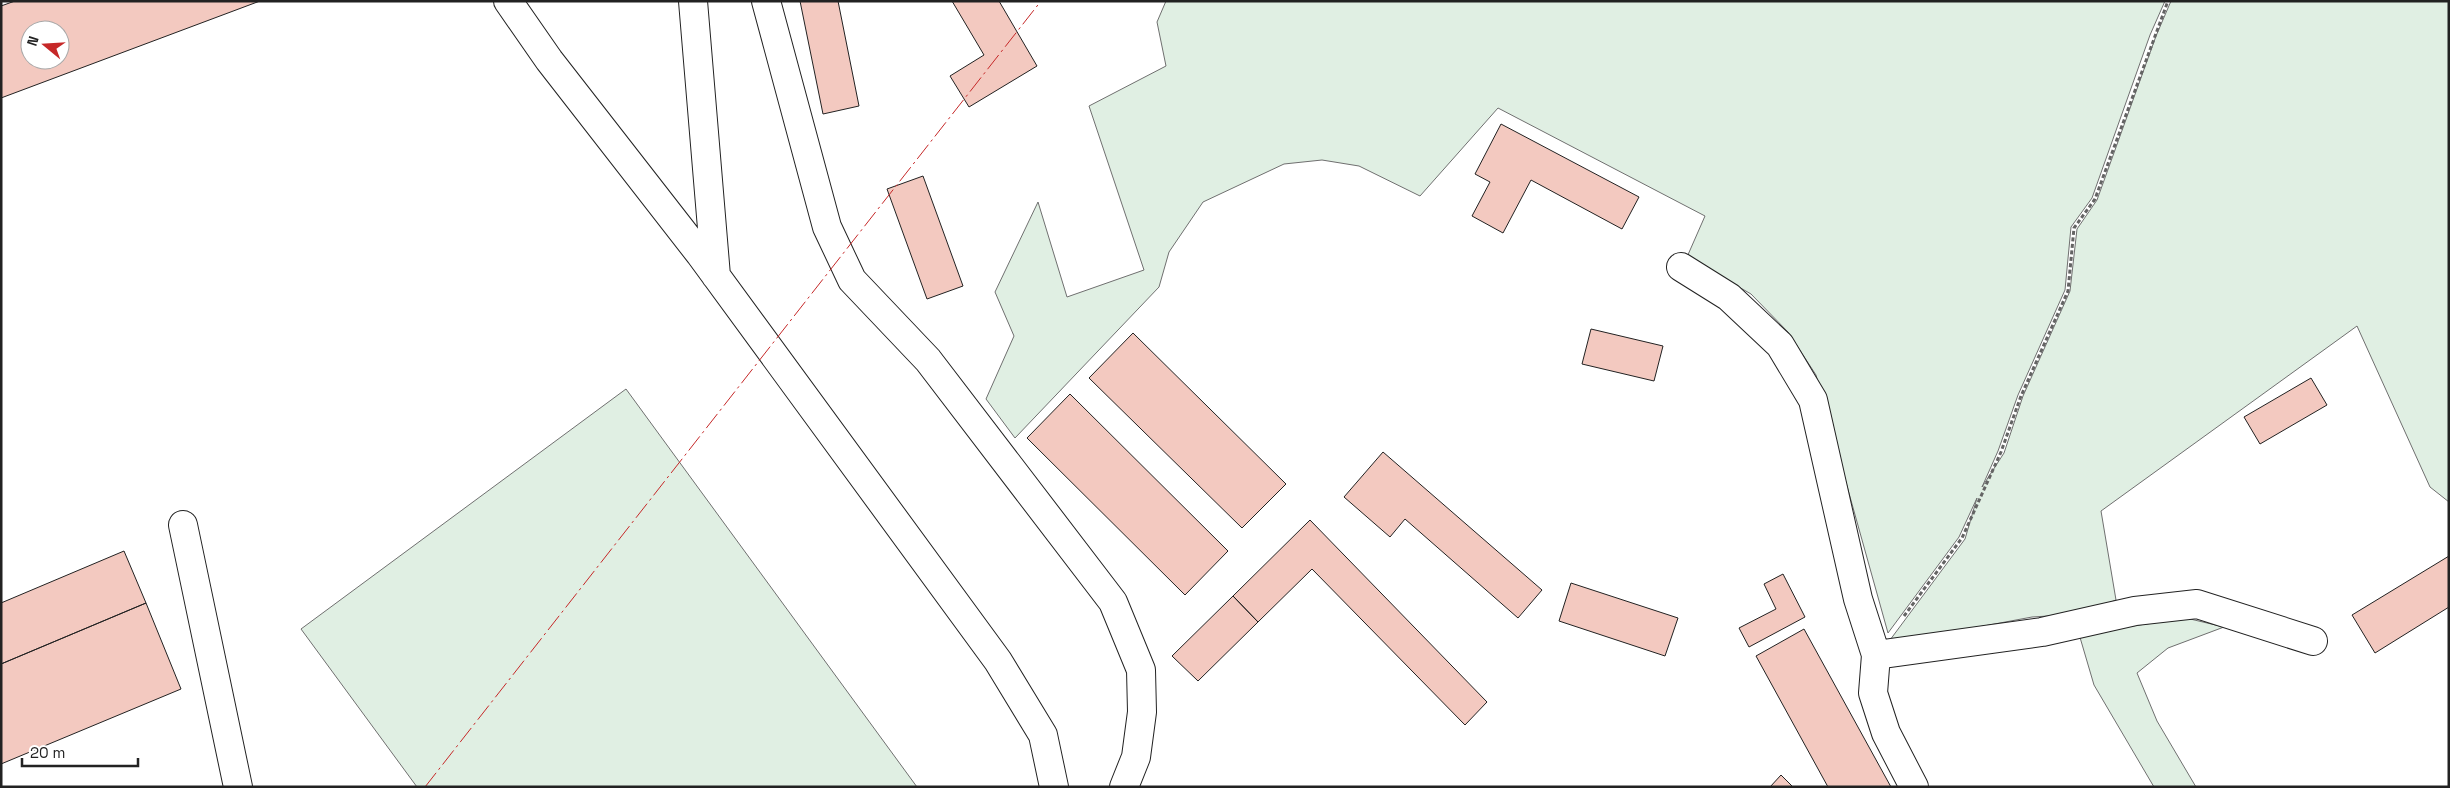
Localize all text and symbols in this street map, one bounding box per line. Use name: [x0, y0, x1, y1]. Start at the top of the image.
north arrow: [20, 20, 70, 70]
text: N: [23, 34, 43, 48]
scale bar: [22, 736, 139, 768]
text: 20 m: [30, 743, 65, 762]

